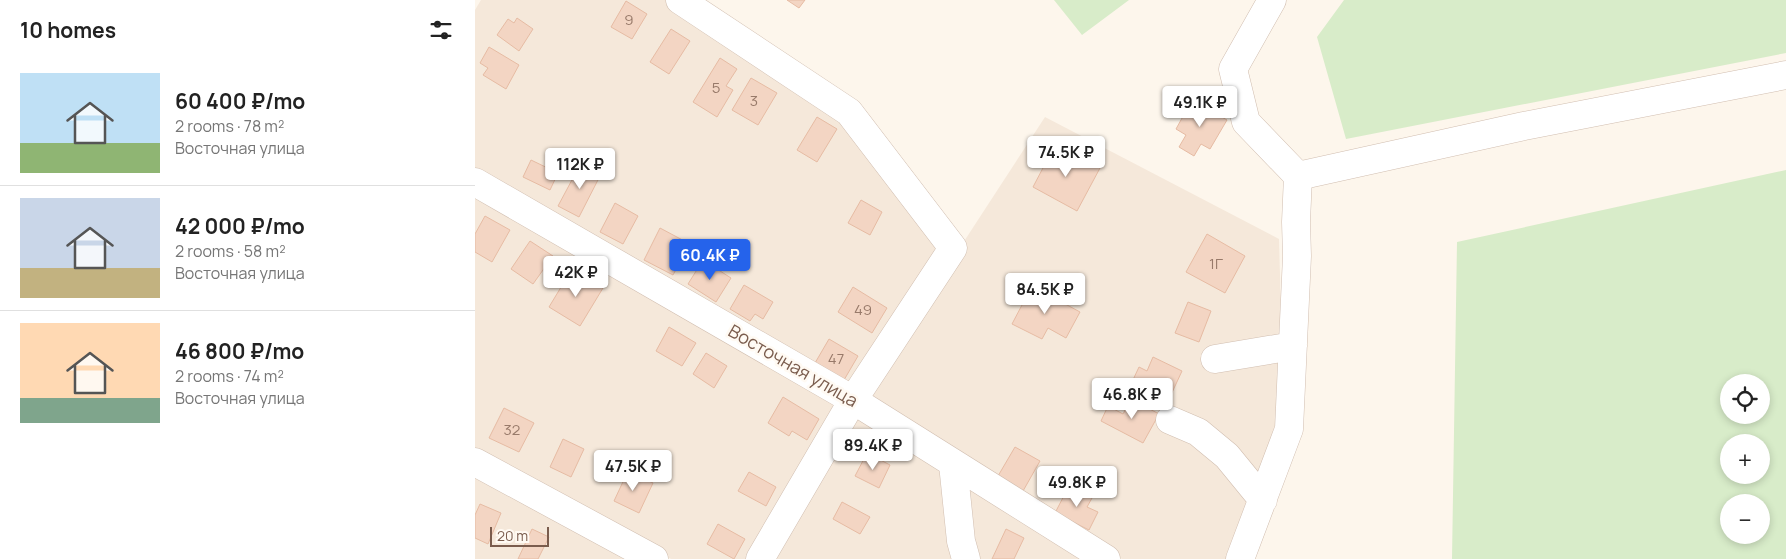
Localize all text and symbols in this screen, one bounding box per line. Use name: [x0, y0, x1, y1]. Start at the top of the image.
house number: 9: [624, 9, 634, 30]
text: 10 homes: [20, 16, 116, 44]
icon: filters: [427, 16, 455, 44]
house number: 5: [712, 77, 720, 98]
pin: 49.1K ₽: [1154, 86, 1246, 128]
text: 60 400 ₽/mo: [175, 87, 305, 115]
house number: 3: [750, 90, 758, 111]
text: 49.1K ₽: [1173, 91, 1227, 113]
icon: home: [60, 93, 120, 153]
text: 2 rooms · 78 m²: [175, 115, 284, 137]
pin: 74.5K ₽: [1020, 136, 1112, 178]
text: Восточная улица: [175, 137, 305, 159]
text: 74.5K ₽: [1038, 141, 1094, 163]
pin: 112K ₽: [539, 148, 621, 190]
text: 112K ₽: [556, 153, 604, 175]
text: 42 000 ₽/mo: [175, 212, 305, 240]
icon: home: [60, 218, 120, 278]
pin: 60.4K ₽: [664, 238, 756, 281]
text: 2 rooms · 58 m²: [175, 240, 286, 262]
text: 60.4K ₽: [680, 244, 740, 266]
house number: 1Г: [1209, 253, 1223, 274]
pin: 42K ₽: [541, 256, 611, 298]
text: 42K ₽: [554, 261, 598, 283]
text: Восточная улица: [175, 262, 305, 284]
pin: 84.5K ₽: [999, 272, 1091, 315]
text: 84.5K ₽: [1016, 278, 1074, 300]
house number: 49: [854, 299, 872, 320]
street label: Восточная улица: [724, 318, 863, 412]
text: 46 800 ₽/mo: [175, 337, 304, 365]
icon: home: [60, 343, 120, 403]
house number: 47: [828, 348, 844, 369]
text: 2 rooms · 74 m²: [175, 365, 284, 387]
map controls: [1720, 374, 1770, 544]
button: locate: [1720, 374, 1770, 424]
pin: 46.8K ₽: [1086, 378, 1178, 420]
text: 46.8K ₽: [1103, 383, 1161, 405]
text: Восточная улица: [175, 387, 305, 409]
house number: 32: [504, 419, 520, 440]
pin: 89.4K ₽: [827, 428, 919, 471]
text: 89.4K ₽: [844, 434, 902, 456]
button: +: [1720, 434, 1770, 484]
pin: 47.5K ₽: [587, 450, 679, 492]
text: 47.5K ₽: [605, 455, 661, 477]
pin: 49.8K ₽: [1031, 466, 1123, 508]
text: 49.8K ₽: [1048, 471, 1106, 493]
button: −: [1720, 494, 1770, 544]
scale bar: [490, 524, 549, 547]
text: 20 m: [497, 526, 528, 545]

